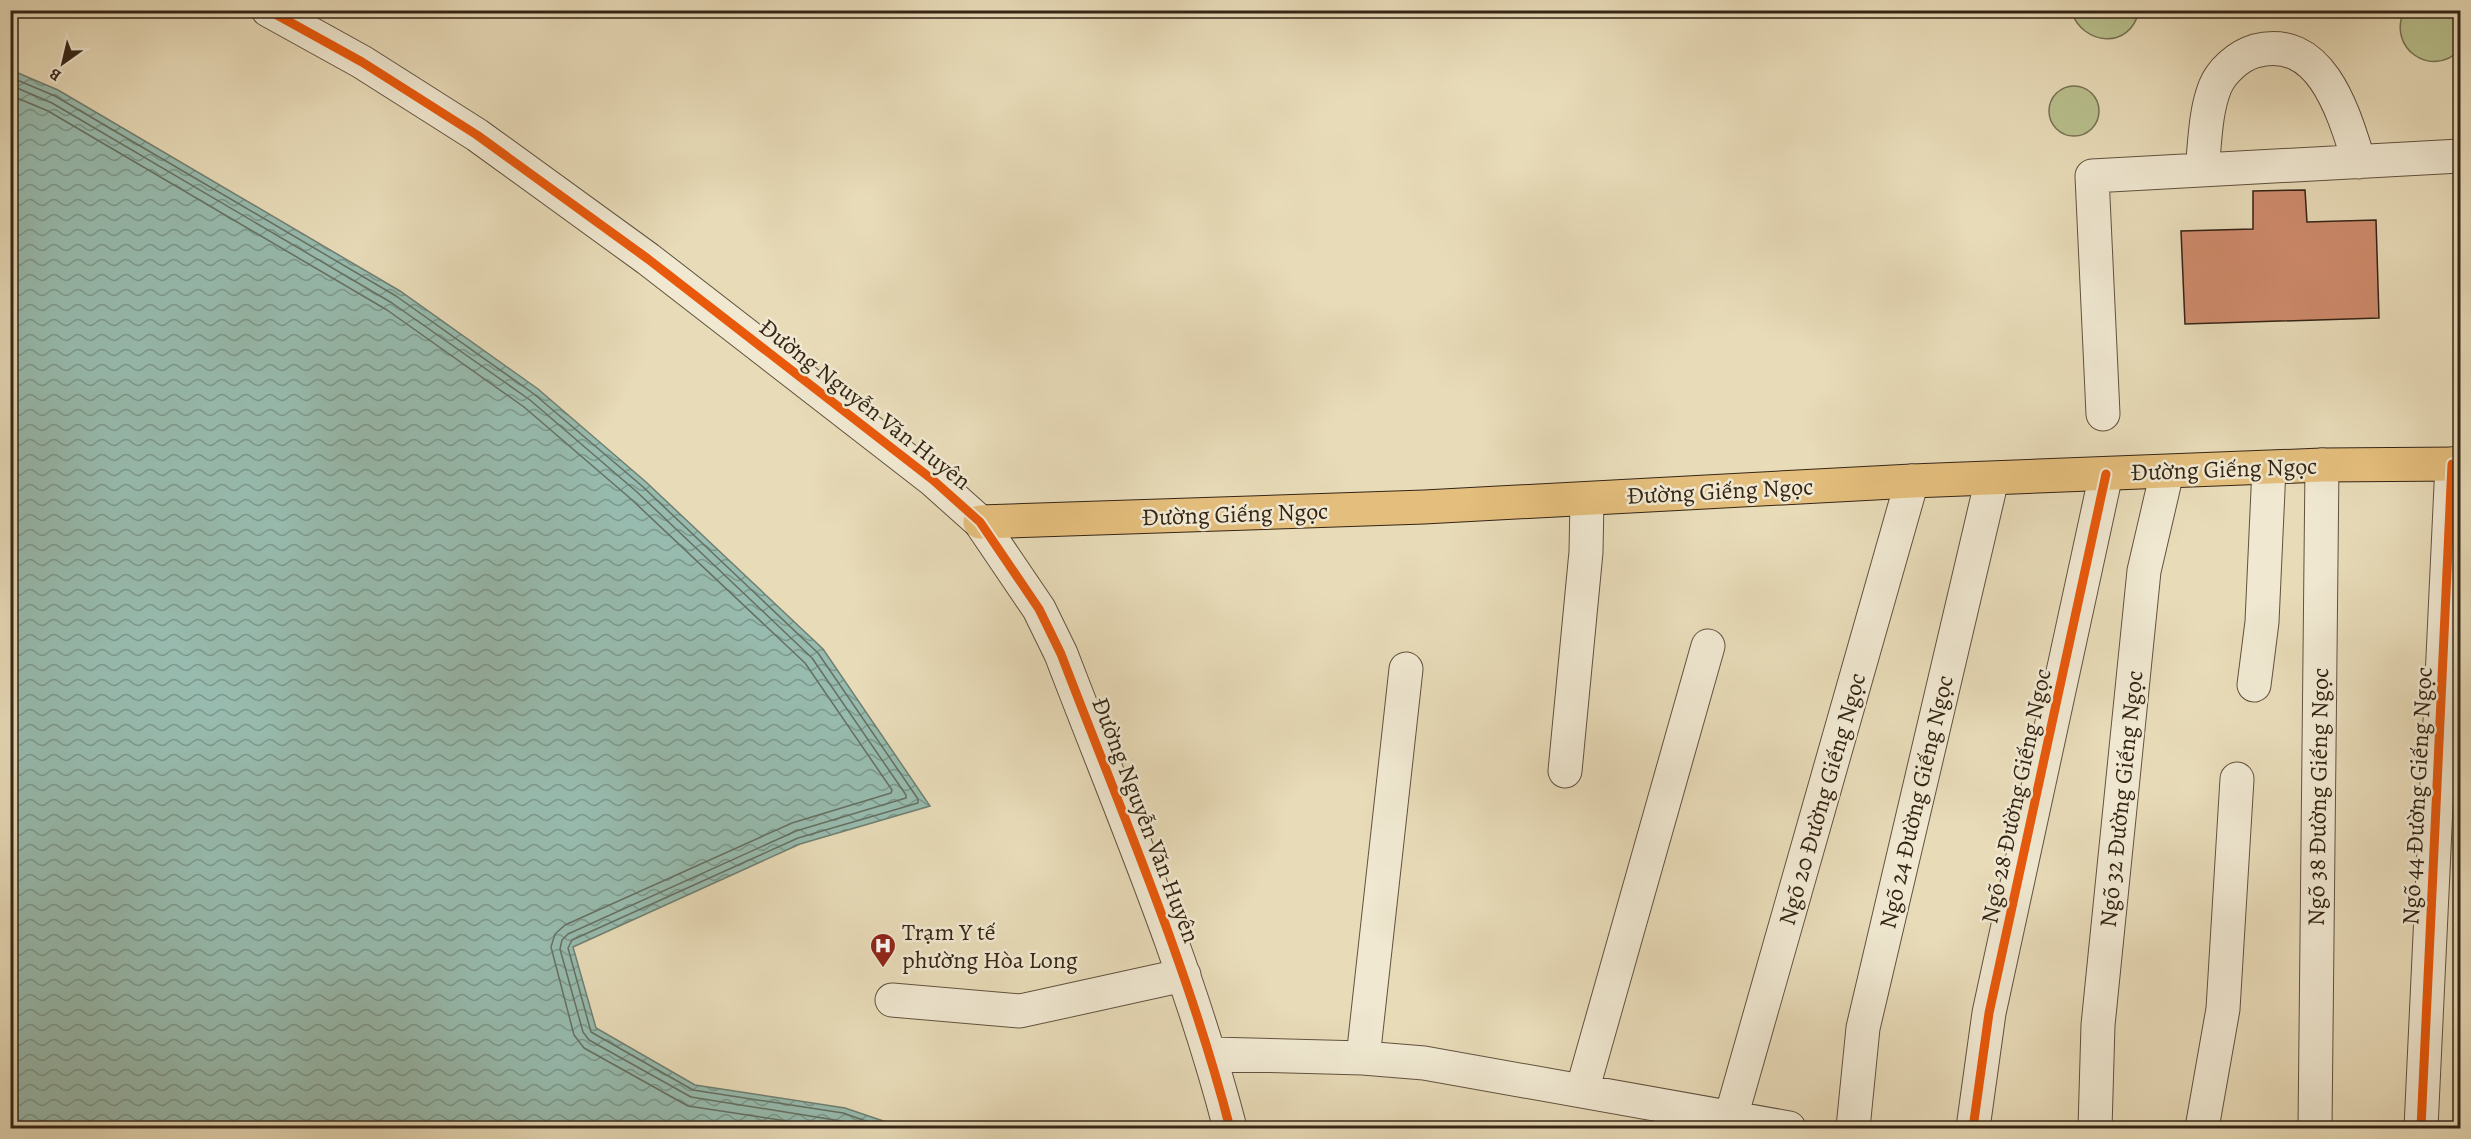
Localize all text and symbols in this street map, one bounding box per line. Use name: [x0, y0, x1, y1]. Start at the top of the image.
north arrow: [33, 33, 93, 93]
text: B: [45, 63, 65, 87]
street label: Đường Nguyễn Văn Huyên: [752, 311, 978, 497]
street label: Đường Giếng Ngọc: [2130, 450, 2318, 488]
street label: Đường Giếng Ngọc: [1626, 470, 1814, 512]
street label: Đường Giếng Ngọc: [1141, 495, 1329, 533]
street label: Ngõ 28 Đường Giếng Ngọc: [1973, 666, 2059, 926]
street label: Ngõ 44 Đường Giếng Ngọc: [2394, 666, 2440, 926]
street label: Ngõ 38 Đường Giếng Ngọc: [2300, 667, 2336, 927]
street label: Ngõ 20 Đường Giếng Ngọc: [1771, 669, 1873, 929]
street label: Ngõ 32 Đường Giếng Ngọc: [2092, 669, 2150, 929]
street label: Ngõ 24 Đường Giếng Ngọc: [1871, 672, 1961, 932]
street label: Đường Nguyễn Văn Huyên: [1084, 693, 1208, 947]
place label: Trạm Y tế phường Hòa Long: [902, 916, 1078, 976]
hospital icon: Trạm Y tế phường Hòa Long: [868, 931, 898, 969]

